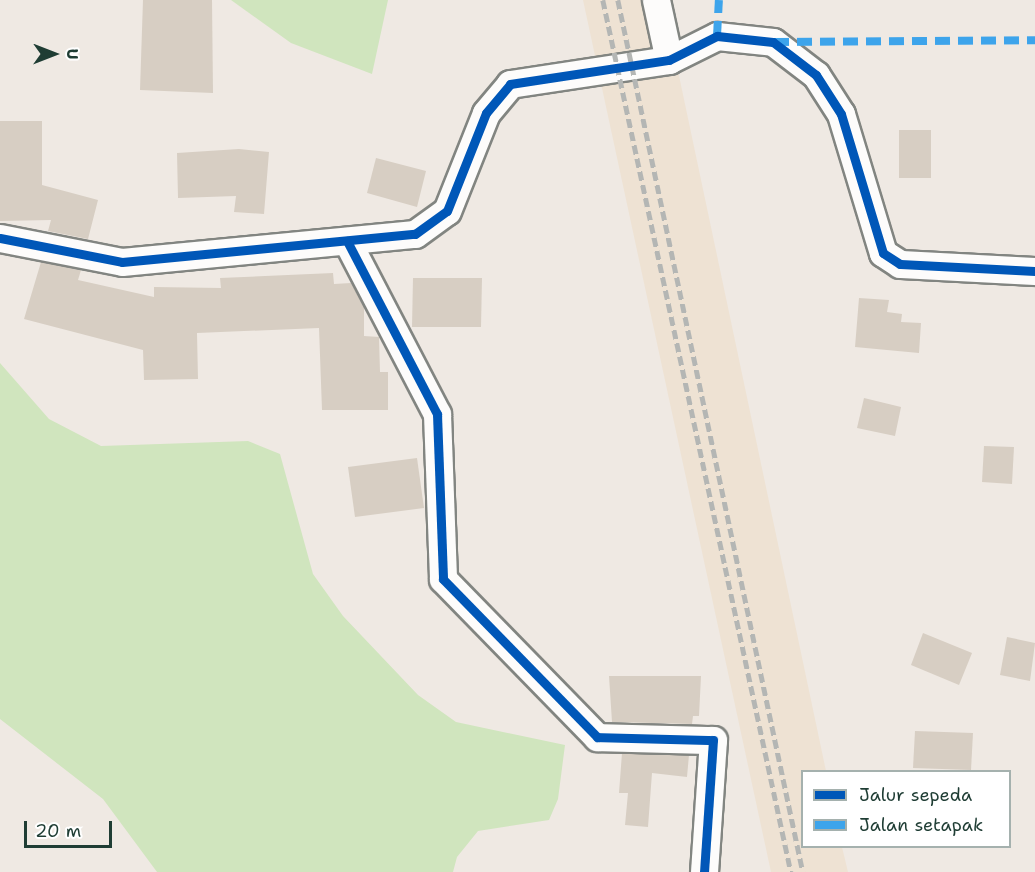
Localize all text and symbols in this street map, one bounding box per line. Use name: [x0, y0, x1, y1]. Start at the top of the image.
north arrow: [24, 24, 84, 84]
text: U: [62, 49, 83, 59]
legend: [801, 770, 1011, 848]
text: Jalur sepeda: [859, 783, 972, 807]
scale bar: [27, 809, 116, 847]
text: Jalan setapak: [859, 813, 983, 837]
text: 20 m: [35, 819, 81, 843]

